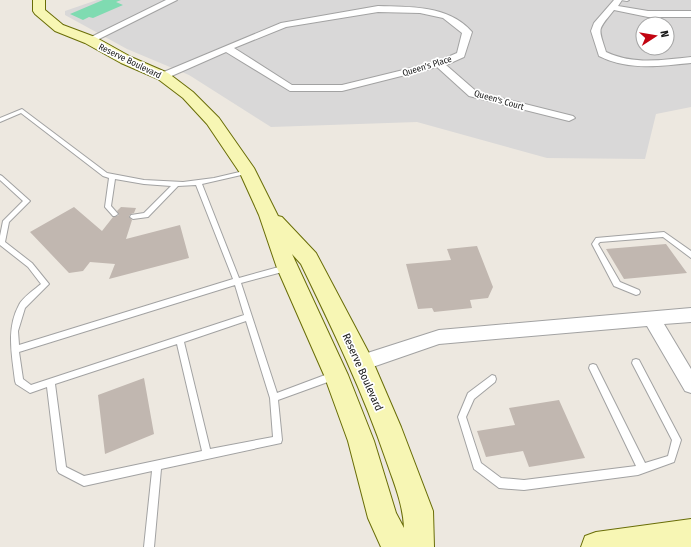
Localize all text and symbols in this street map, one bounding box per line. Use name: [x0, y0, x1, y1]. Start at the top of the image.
north arrow: [635, 16, 675, 56]
text: N: [657, 29, 671, 39]
street label: Reserve Boulevard: [97, 42, 163, 81]
street label: Queen's Place: [401, 54, 453, 78]
street label: Queen's Court: [473, 88, 525, 112]
street label: Reserve Boulevard: [340, 331, 385, 413]

